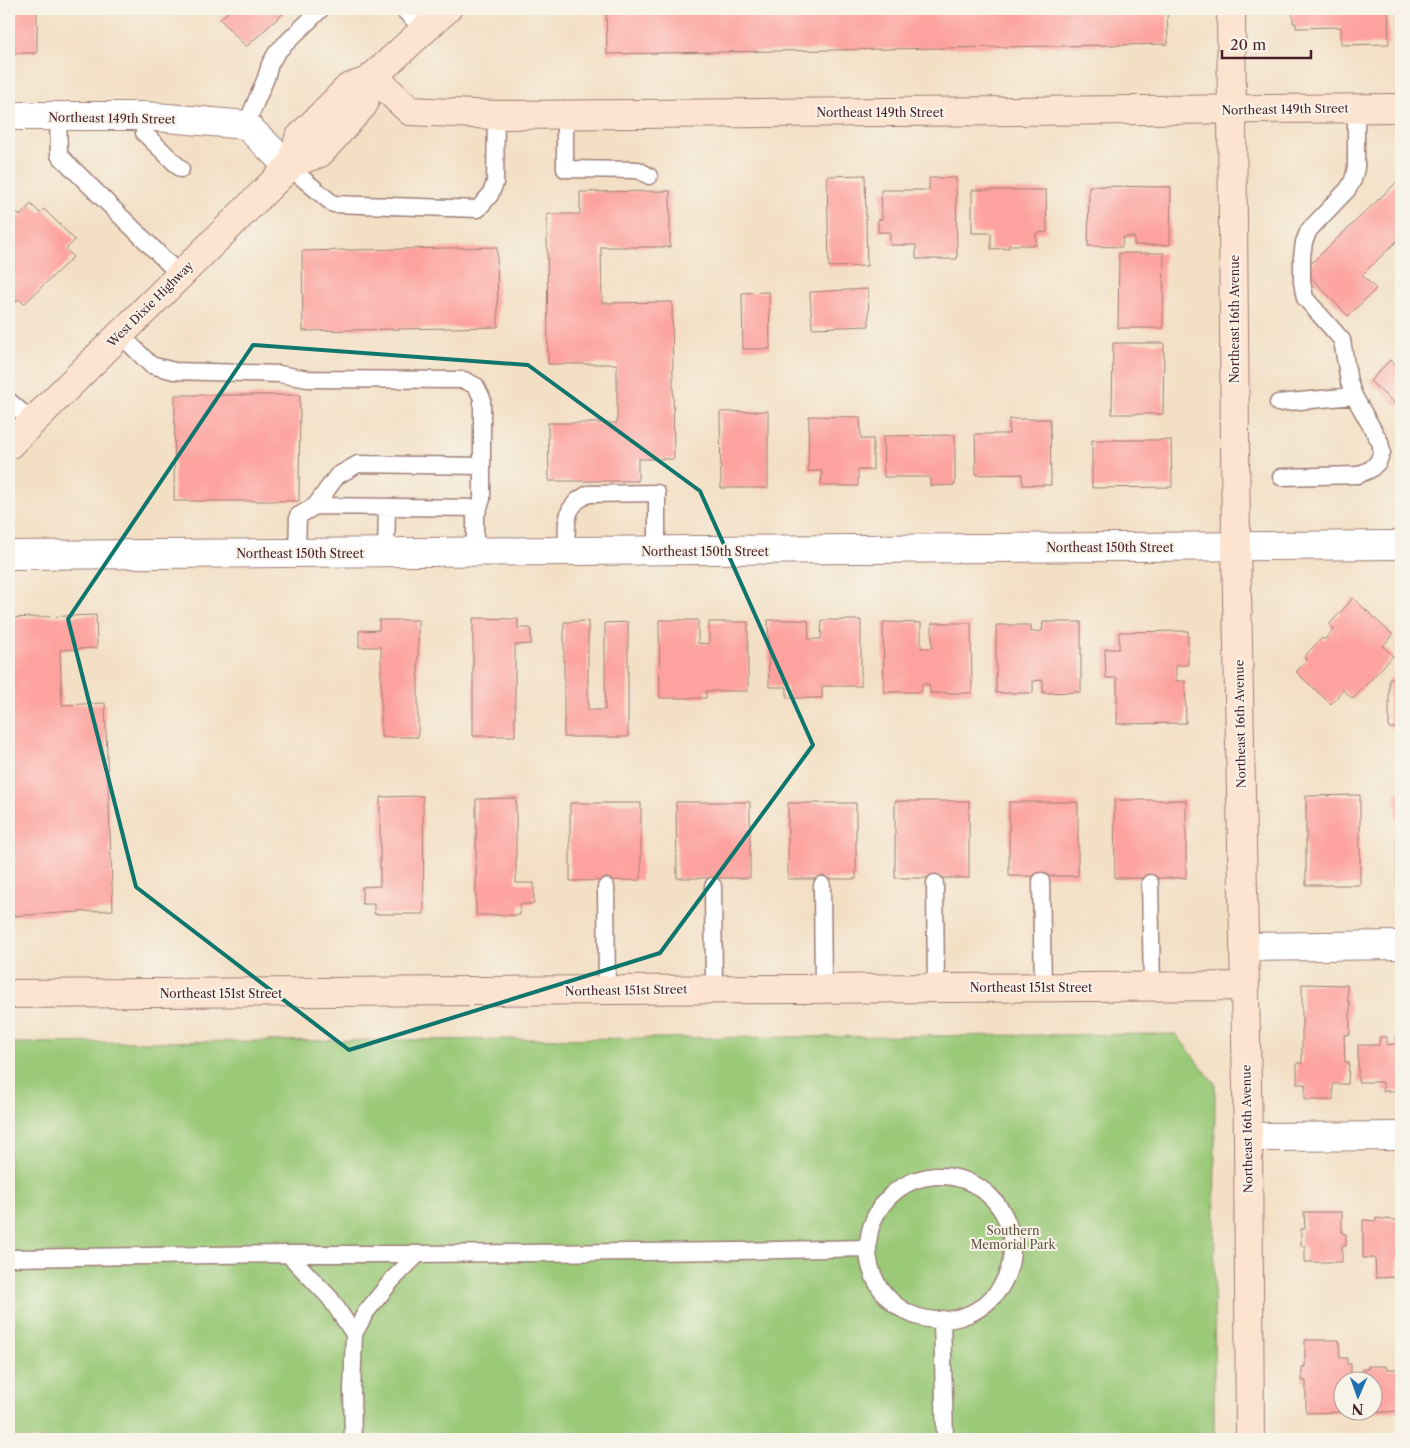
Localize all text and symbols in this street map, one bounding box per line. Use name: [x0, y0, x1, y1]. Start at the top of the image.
scale bar: [1222, 28, 1311, 60]
text: 20 m: [1230, 35, 1266, 54]
street label: Northeast 149th Street: [1221, 100, 1350, 118]
street label: Northeast 149th Street: [816, 105, 944, 120]
street label: Northeast 149th Street: [48, 109, 177, 127]
street label: Northeast 16th Avenue: [1227, 254, 1242, 383]
street label: West Dixie Highway: [103, 258, 196, 351]
street label: Northeast 150th Street: [1046, 540, 1175, 555]
street label: Northeast 150th Street: [641, 544, 770, 559]
street label: Northeast 150th Street: [236, 546, 365, 561]
street label: Northeast 16th Avenue: [1231, 659, 1249, 788]
street label: Northeast 151st Street: [970, 980, 1093, 995]
street label: Northeast 151st Street: [565, 981, 688, 999]
street label: Northeast 151st Street: [160, 986, 283, 1001]
street label: Northeast 16th Avenue: [1238, 1064, 1256, 1193]
park label: Southern Memorial Park: [971, 1223, 1057, 1252]
north arrow: [1332, 1370, 1382, 1420]
text: N: [1351, 1400, 1364, 1418]

